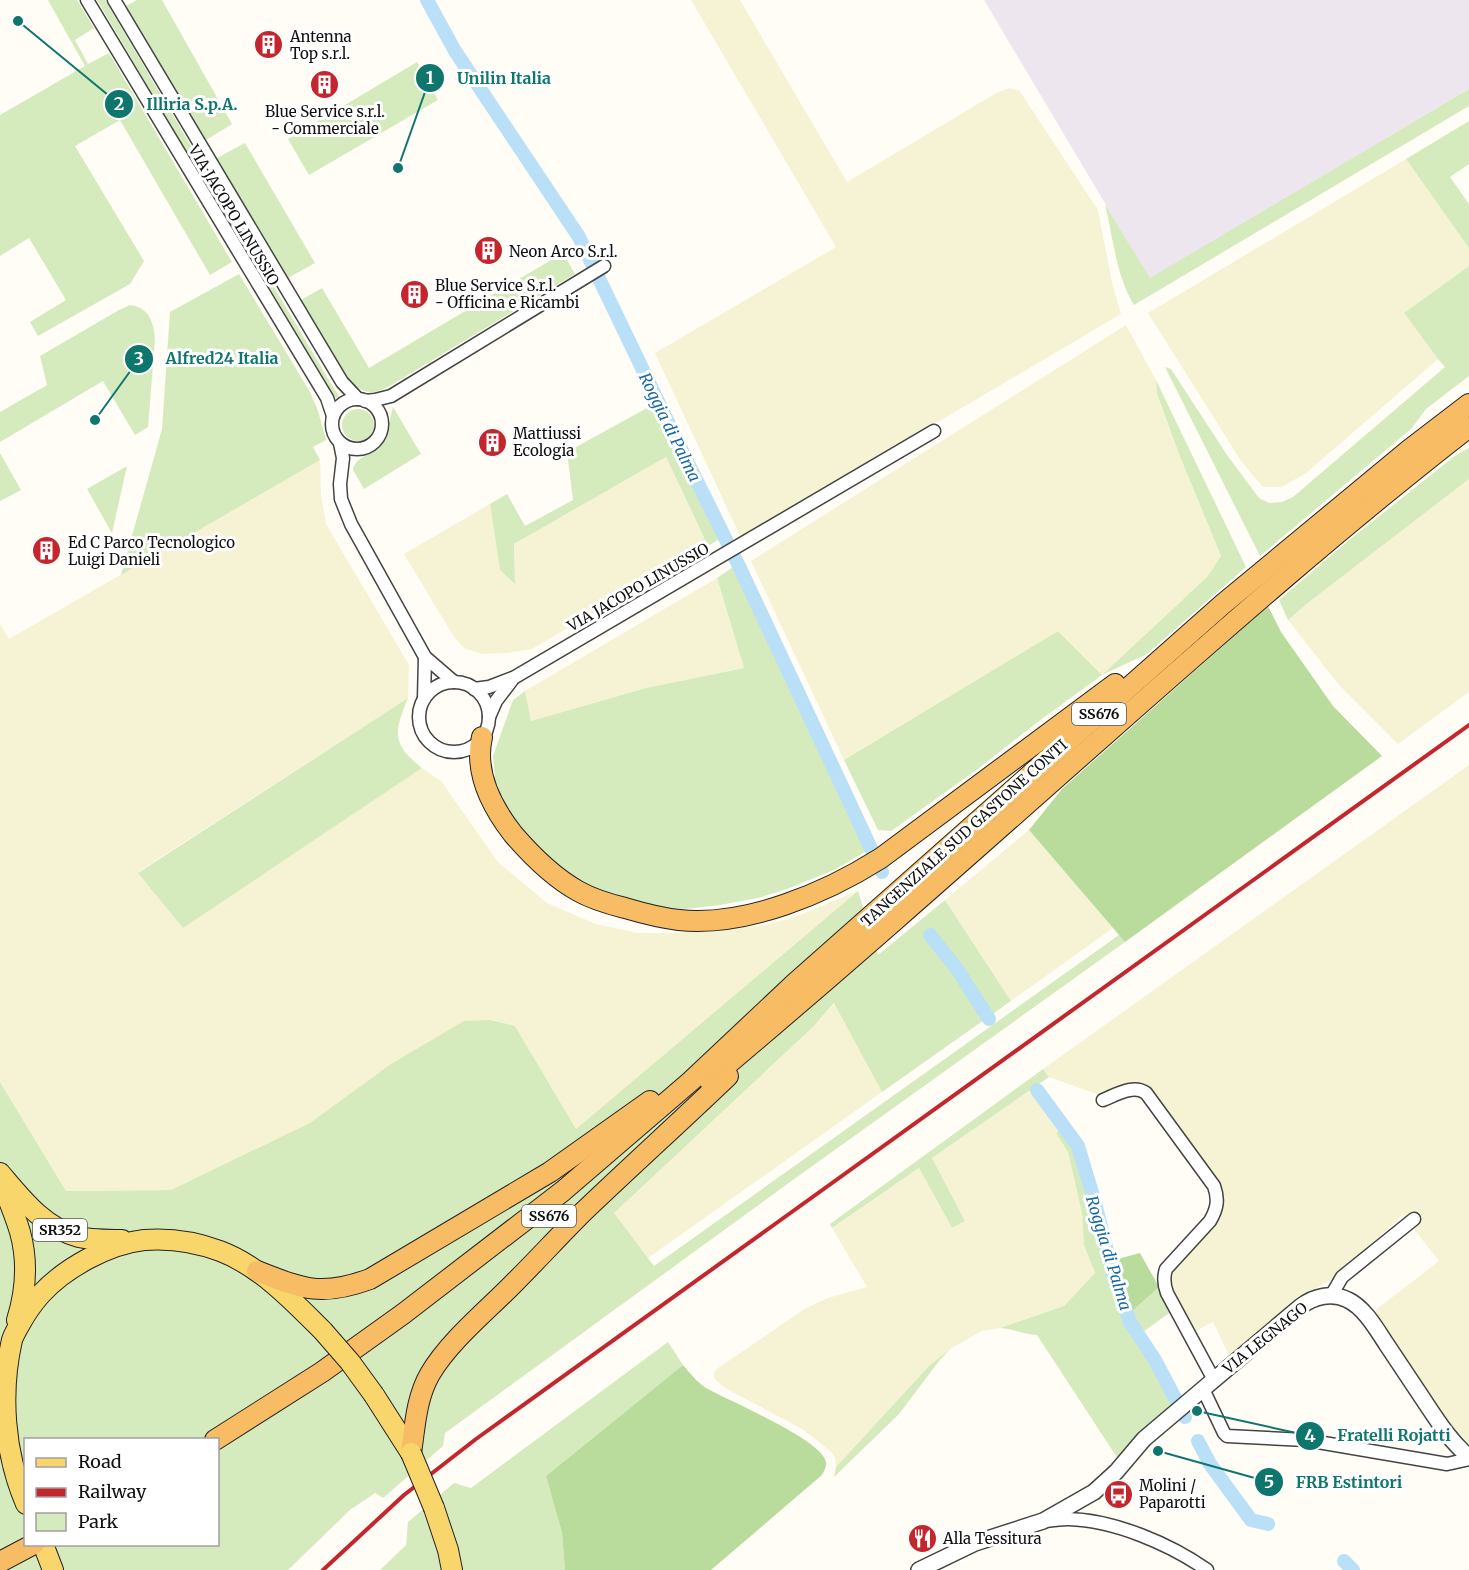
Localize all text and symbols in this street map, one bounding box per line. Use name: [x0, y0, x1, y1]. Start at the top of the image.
place label: Antenna Top s.r.l.: [289, 27, 352, 63]
building icon: Antenna Top s.r.l.: [253, 29, 285, 61]
callout: Unilin Italia: [415, 61, 563, 95]
text: 1: [426, 66, 434, 89]
building icon: Blue Service s.r.l. - Commerciale: [309, 68, 341, 100]
text: Unilin Italia: [457, 68, 551, 88]
callout: Illiria S.p.A.: [104, 87, 249, 121]
text: 2: [114, 92, 124, 115]
text: Illiria S.p.A.: [146, 94, 238, 114]
place label: Blue Service s.r.l. - Commerciale: [265, 102, 385, 138]
street label: VIA JACOPO LINUSSIO: [184, 140, 284, 289]
building icon: Neon Arco S.r.l.: [472, 235, 504, 267]
place label: Neon Arco S.r.l.: [509, 242, 617, 261]
place label: Blue Service S.r.l. - Officina e Ricambi: [435, 276, 579, 312]
building icon: Blue Service S.r.l. - Officina e Ricambi: [398, 278, 430, 310]
callout: Alfred24 Italia: [124, 342, 291, 376]
text: 3: [134, 347, 144, 370]
text: Alfred24 Italia: [164, 348, 279, 368]
water label: Roggia di Palma: [635, 369, 705, 485]
place label: Mattiussi Ecologia: [513, 424, 581, 460]
building icon: Mattiussi Ecologia: [476, 426, 508, 458]
place label: Ed C Parco Tecnologico Luigi Danieli: [68, 533, 235, 569]
building icon: Ed C Parco Tecnologico Luigi Danieli: [31, 535, 63, 567]
street label: VIA JACOPO LINUSSIO: [563, 538, 713, 636]
road number: SS676: [1072, 703, 1126, 725]
street label: TANGENZIALE SUD GASTONE CONTI: [857, 735, 1071, 931]
water label: Roggia di Palma: [1082, 1193, 1136, 1313]
road number: SS676: [522, 1205, 576, 1227]
road number: SR352: [33, 1219, 87, 1241]
street label: VIA LEGNAGO: [1218, 1298, 1311, 1379]
callout: Fratelli Rojatti: [1295, 1419, 1463, 1453]
text: 4: [1304, 1424, 1316, 1447]
text: Fratelli Rojatti: [1337, 1425, 1451, 1445]
legend: [24, 1438, 219, 1546]
text: Road: [78, 1450, 122, 1473]
callout: FRB Estintori: [1254, 1465, 1414, 1499]
text: 5: [1264, 1470, 1274, 1493]
text: FRB Estintori: [1296, 1472, 1403, 1492]
place label: Molini / Paparotti: [1139, 1476, 1206, 1512]
bus stop icon: Molini / Paparotti: [1102, 1478, 1134, 1510]
text: Railway: [78, 1480, 147, 1503]
text: Park: [78, 1510, 119, 1533]
restaurant icon: Alla Tessitura: [906, 1522, 938, 1554]
place label: Alla Tessitura: [942, 1529, 1042, 1548]

